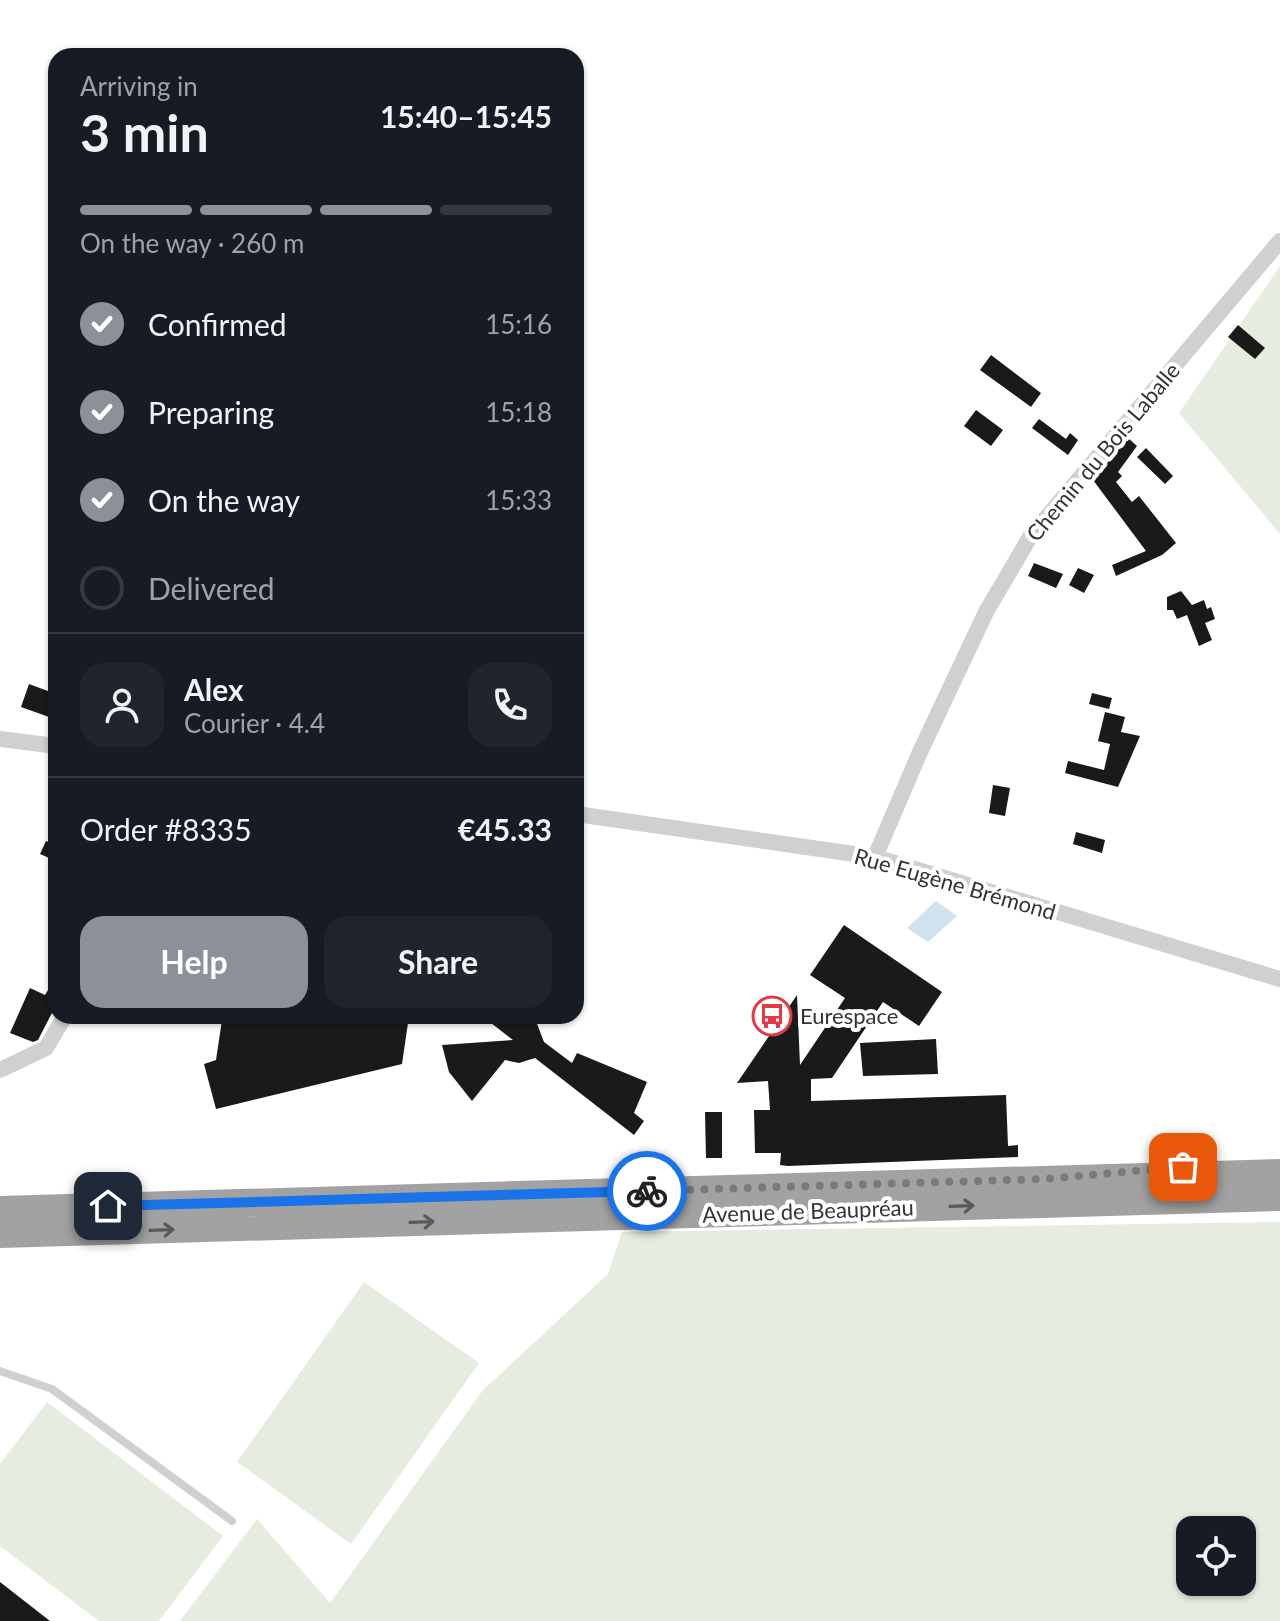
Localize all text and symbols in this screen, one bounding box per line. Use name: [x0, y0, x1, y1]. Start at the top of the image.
text: Arriving in: [80, 70, 198, 102]
text: 15:40–15:45: [380, 98, 552, 134]
text: 3 min: [80, 101, 209, 163]
text: On the way · 260 m: [80, 227, 304, 259]
icon: check: [80, 302, 124, 346]
text: Confirmed: [148, 306, 287, 342]
text: 15:16: [485, 308, 552, 340]
street label: Chemin du Bois Laballe: [1020, 357, 1185, 546]
icon: check: [80, 390, 124, 434]
text: Preparing: [148, 394, 274, 430]
text: 15:18: [485, 396, 552, 428]
icon: check: [80, 478, 124, 522]
text: On the way: [148, 482, 300, 518]
text: 15:33: [485, 484, 552, 516]
text: Delivered: [148, 570, 275, 606]
button: person: [80, 663, 164, 747]
button: phone: [468, 663, 552, 747]
text: Alex: [184, 671, 244, 707]
text: Courier · 4.4: [184, 707, 325, 739]
text: Order #8335: [80, 811, 252, 847]
text: €45.33: [458, 811, 552, 847]
street label: Rue Eugène Brémond: [851, 842, 1059, 925]
button: Help: [80, 916, 308, 1008]
button: Share: [324, 916, 552, 1008]
bus stop icon: Eurespace: [751, 995, 793, 1037]
place label: Eurespace: [800, 1002, 898, 1029]
pin: [1149, 1133, 1217, 1201]
icon: bag: [1161, 1145, 1205, 1189]
courier: [607, 1151, 687, 1231]
icon: bike: [625, 1169, 669, 1213]
pin: [74, 1172, 142, 1240]
icon: home: [86, 1184, 130, 1228]
street label: Avenue de Beaupréau: [702, 1193, 914, 1228]
one-way arrow: [948, 1199, 975, 1214]
one-way arrow: [408, 1214, 435, 1230]
one-way arrow: [148, 1222, 175, 1237]
map controls: [1176, 1516, 1256, 1596]
button: locate: [1176, 1516, 1256, 1596]

